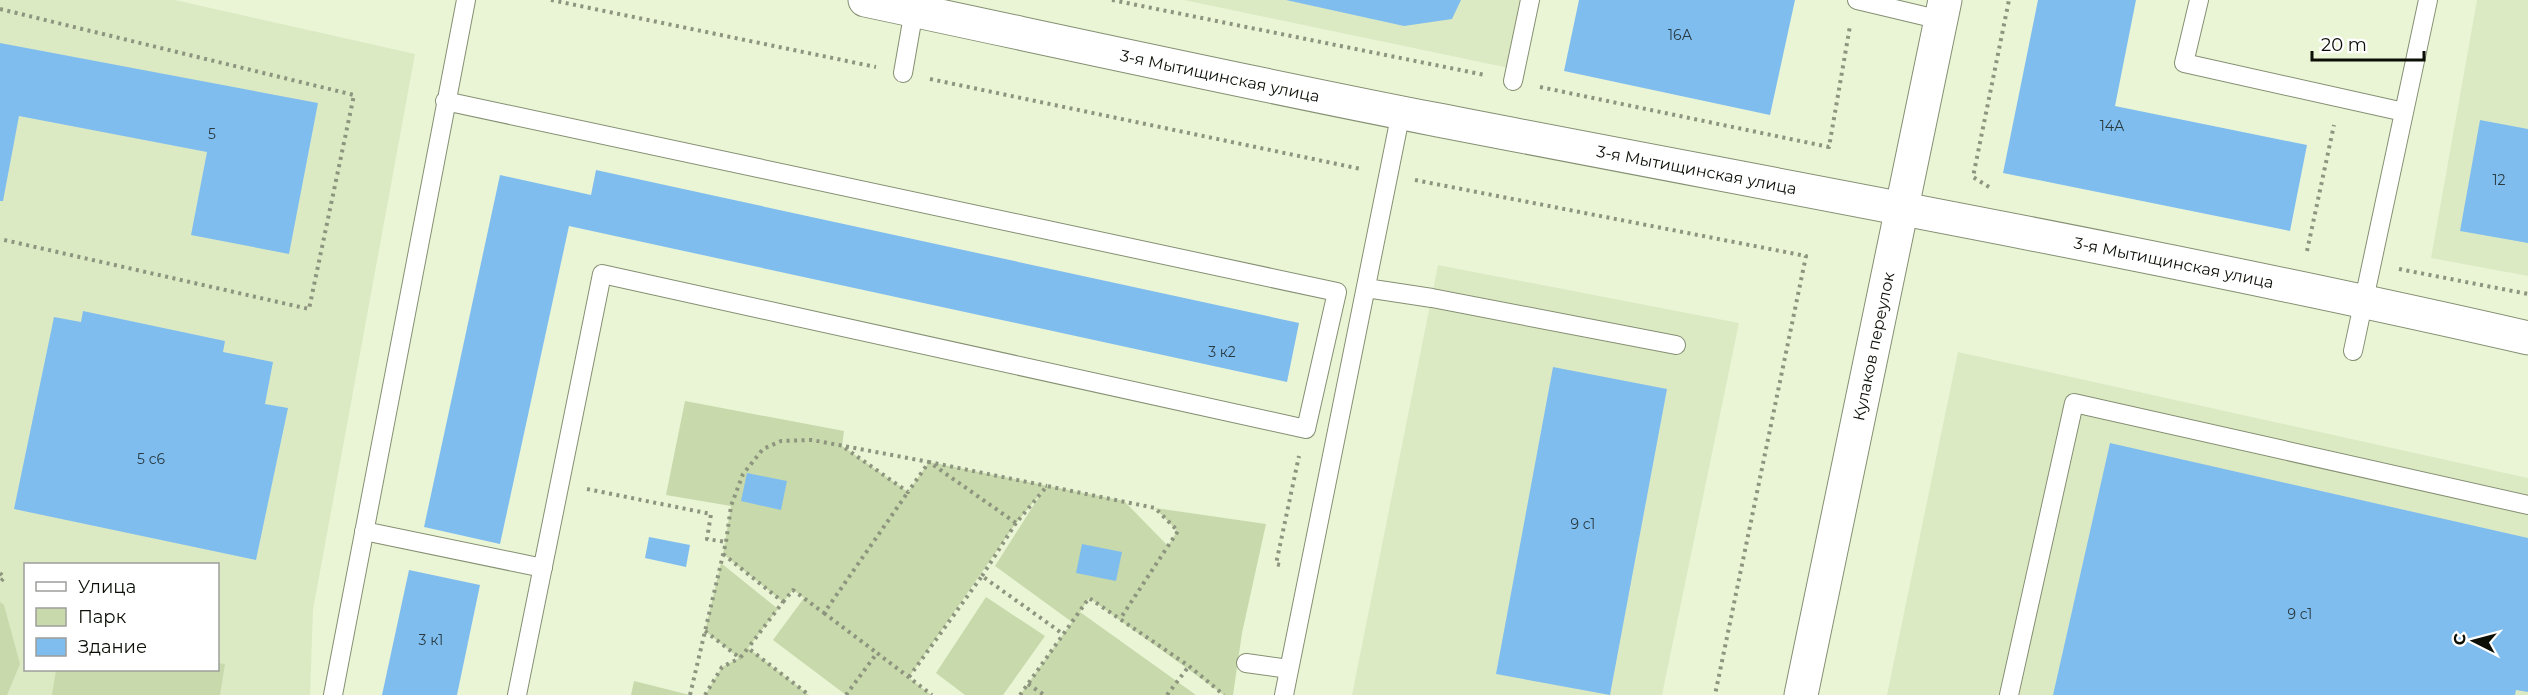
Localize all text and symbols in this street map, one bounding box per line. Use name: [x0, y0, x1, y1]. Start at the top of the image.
scale bar: [2312, 24, 2424, 62]
house number: 16А: [1668, 26, 1693, 44]
text: 20 m: [2321, 34, 2367, 56]
street label: 3-я Мытищинская улица: [1119, 45, 1321, 106]
house number: 14А: [2100, 117, 2125, 135]
house number: 5: [208, 125, 216, 143]
street label: 3-я Мытищинская улица: [1595, 141, 1798, 198]
house number: 12: [2492, 171, 2506, 189]
street label: 3-я Мытищинская улица: [2072, 233, 2275, 292]
street label: Кулаков переулок: [1849, 270, 1898, 423]
house number: 3 к2: [1208, 343, 1236, 361]
house number: 5 с6: [137, 450, 165, 468]
house number: 9 с1: [1571, 515, 1595, 533]
legend: [24, 563, 219, 671]
text: Улица: [78, 576, 136, 598]
house number: 9 с1: [2288, 605, 2312, 623]
text: Парк: [78, 606, 127, 628]
north arrow: [2444, 611, 2504, 671]
house number: 3 к1: [419, 631, 443, 649]
text: С: [2450, 632, 2470, 646]
text: Здание: [78, 636, 147, 658]

